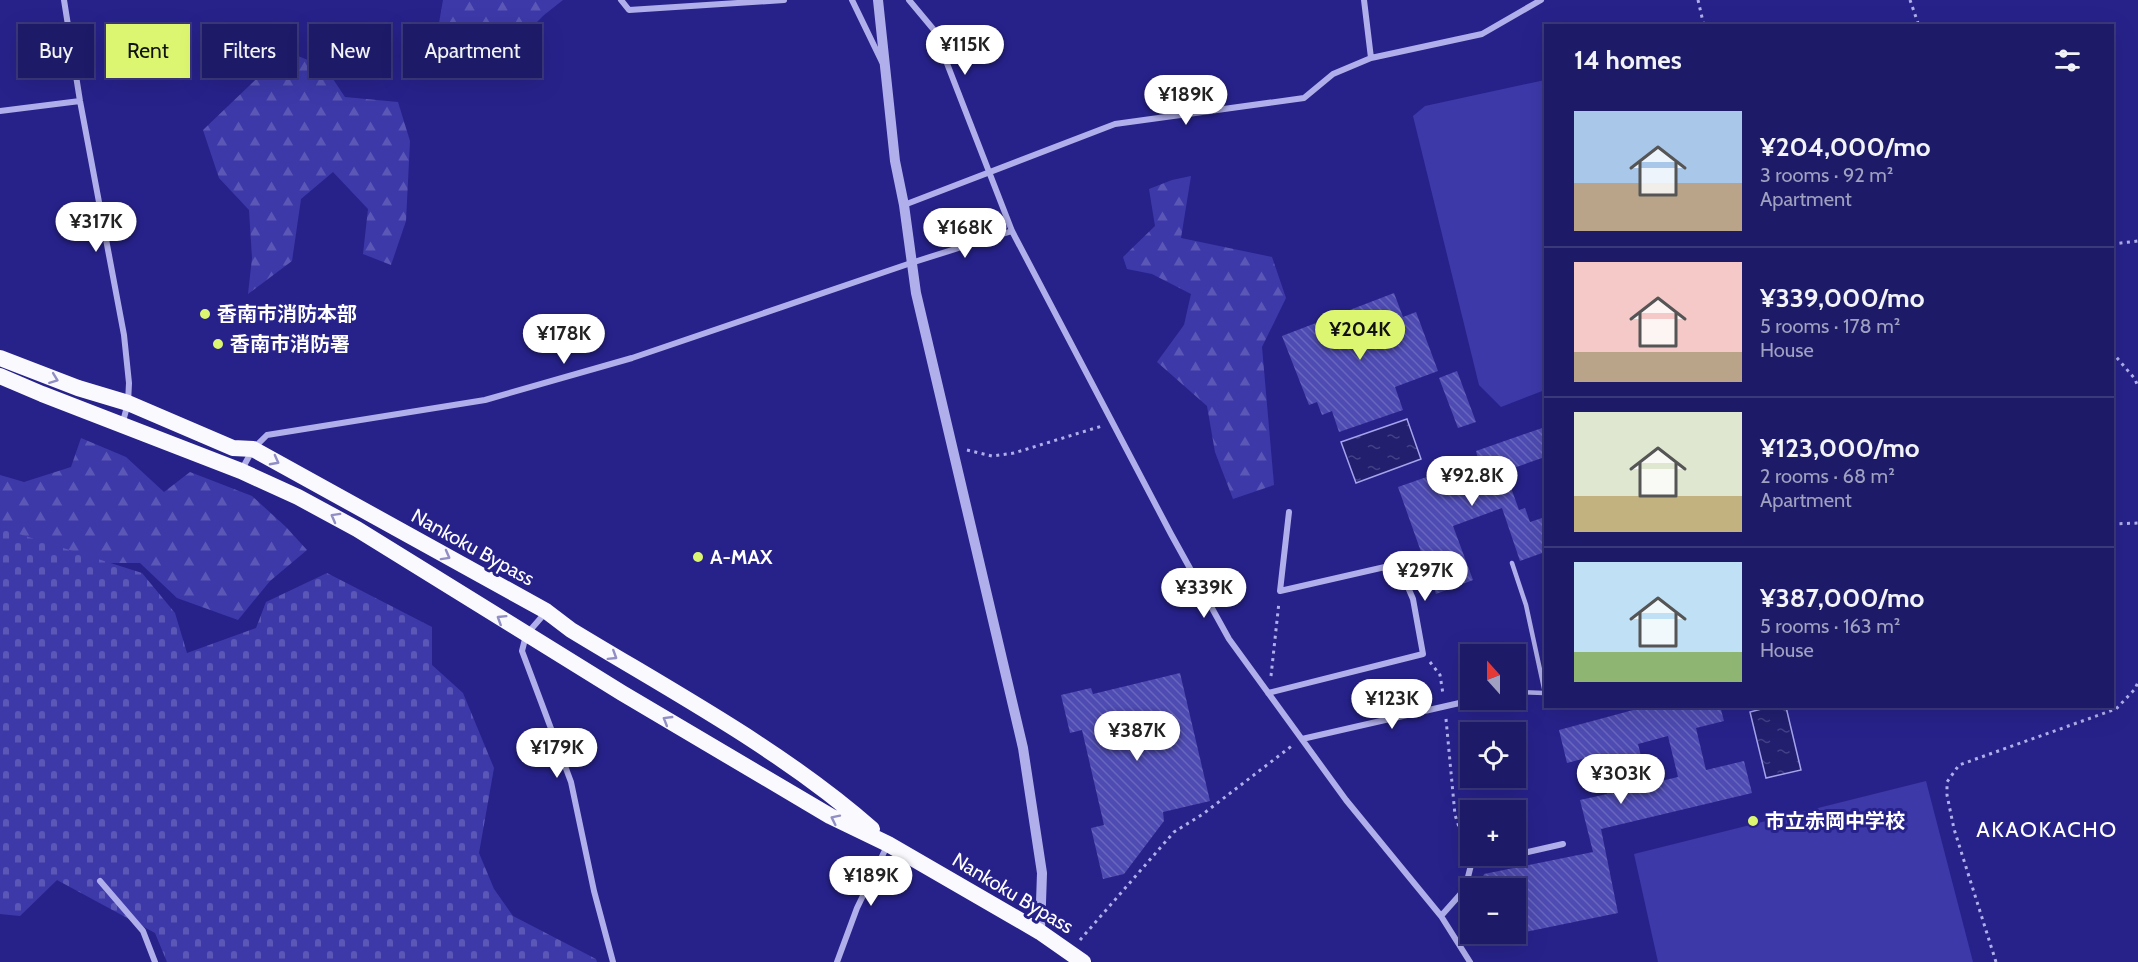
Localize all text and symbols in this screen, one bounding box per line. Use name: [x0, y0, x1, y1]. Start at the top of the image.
chip: Buy: [18, 24, 94, 78]
chip: Rent: [106, 24, 190, 78]
chip: Filters: [202, 24, 297, 78]
chip: New: [309, 24, 391, 78]
chip: Apartment: [403, 24, 542, 78]
pin: ¥115K: [923, 25, 1007, 76]
text: ¥115K: [940, 32, 990, 56]
text: 14 homes: [1574, 44, 1682, 76]
icon: filters: [2051, 44, 2084, 77]
pin: ¥189K: [1144, 75, 1228, 126]
text: ¥189K: [1158, 82, 1214, 106]
text: ¥204,000/mo: [1760, 131, 1931, 163]
icon: home: [1622, 135, 1694, 207]
text: 3 rooms · 92 m²: [1760, 163, 1893, 187]
text: Apartment: [1760, 187, 1852, 211]
pin: ¥317K: [54, 202, 138, 253]
pin: ¥168K: [923, 208, 1007, 259]
text: ¥317K: [70, 209, 122, 233]
text: ¥168K: [937, 215, 993, 239]
text: ¥339,000/mo: [1760, 282, 1925, 314]
icon: home: [1622, 286, 1694, 358]
place label: 香南市消防本部: [217, 302, 357, 326]
marker: 香南市消防本部: [198, 307, 212, 321]
pin: ¥204K: [1318, 310, 1402, 361]
pin: ¥178K: [522, 314, 606, 365]
text: 5 rooms · 178 m²: [1760, 314, 1900, 338]
text: ¥204K: [1329, 317, 1391, 341]
text: ¥178K: [537, 321, 591, 345]
place label: 香南市消防署: [230, 332, 350, 356]
marker: 香南市消防署: [211, 337, 225, 351]
text: House: [1760, 338, 1814, 362]
one-way arrow: [48, 372, 59, 384]
text: ¥123,000/mo: [1760, 432, 1920, 464]
icon: home: [1622, 436, 1694, 508]
one-way arrow: [269, 454, 280, 465]
pin: ¥92.8K: [1423, 456, 1521, 507]
text: ¥92.8K: [1441, 463, 1503, 487]
text: 2 rooms · 68 m²: [1760, 464, 1895, 488]
text: Apartment: [1760, 488, 1852, 512]
street label: Nankoku Bypass: [407, 503, 539, 591]
one-way arrow: [330, 513, 341, 524]
place label: A-MAX: [710, 545, 773, 569]
one-way arrow: [440, 548, 450, 560]
marker: A-MAX: [691, 550, 705, 564]
pin: ¥297K: [1383, 551, 1467, 602]
text: ¥297K: [1397, 558, 1453, 582]
pin: ¥339K: [1162, 568, 1246, 619]
text: ¥339K: [1175, 575, 1233, 599]
text: ¥387,000/mo: [1760, 582, 1924, 614]
icon: home: [1622, 586, 1694, 658]
one-way arrow: [497, 614, 507, 626]
text: 5 rooms · 163 m²: [1760, 614, 1900, 638]
text: House: [1760, 638, 1814, 662]
north arrow: [1460, 644, 1526, 710]
map controls: [1460, 644, 1526, 944]
one-way arrow: [607, 648, 617, 660]
pin: ¥123K: [1350, 679, 1434, 730]
text: ¥123K: [1365, 686, 1419, 710]
pin: ¥387K: [1095, 711, 1179, 762]
one-way arrow: [663, 716, 673, 727]
text: ¥387K: [1108, 718, 1166, 742]
button: locate: [1460, 722, 1526, 788]
pin: ¥179K: [515, 728, 599, 779]
text: ¥179K: [530, 735, 584, 759]
pin: ¥303K: [1579, 754, 1663, 805]
text: ¥303K: [1591, 761, 1651, 785]
button: +: [1460, 800, 1526, 866]
place label: 市立赤岡中学校: [1765, 809, 1905, 833]
one-way arrow: [831, 814, 842, 826]
marker: 市立赤岡中学校: [1746, 814, 1760, 828]
district label: AKAOKACHO: [1976, 816, 2118, 843]
street label: Nankoku Bypass: [948, 847, 1078, 939]
pin: ¥189K: [829, 856, 913, 907]
text: ¥189K: [843, 863, 899, 887]
button: −: [1460, 878, 1526, 944]

